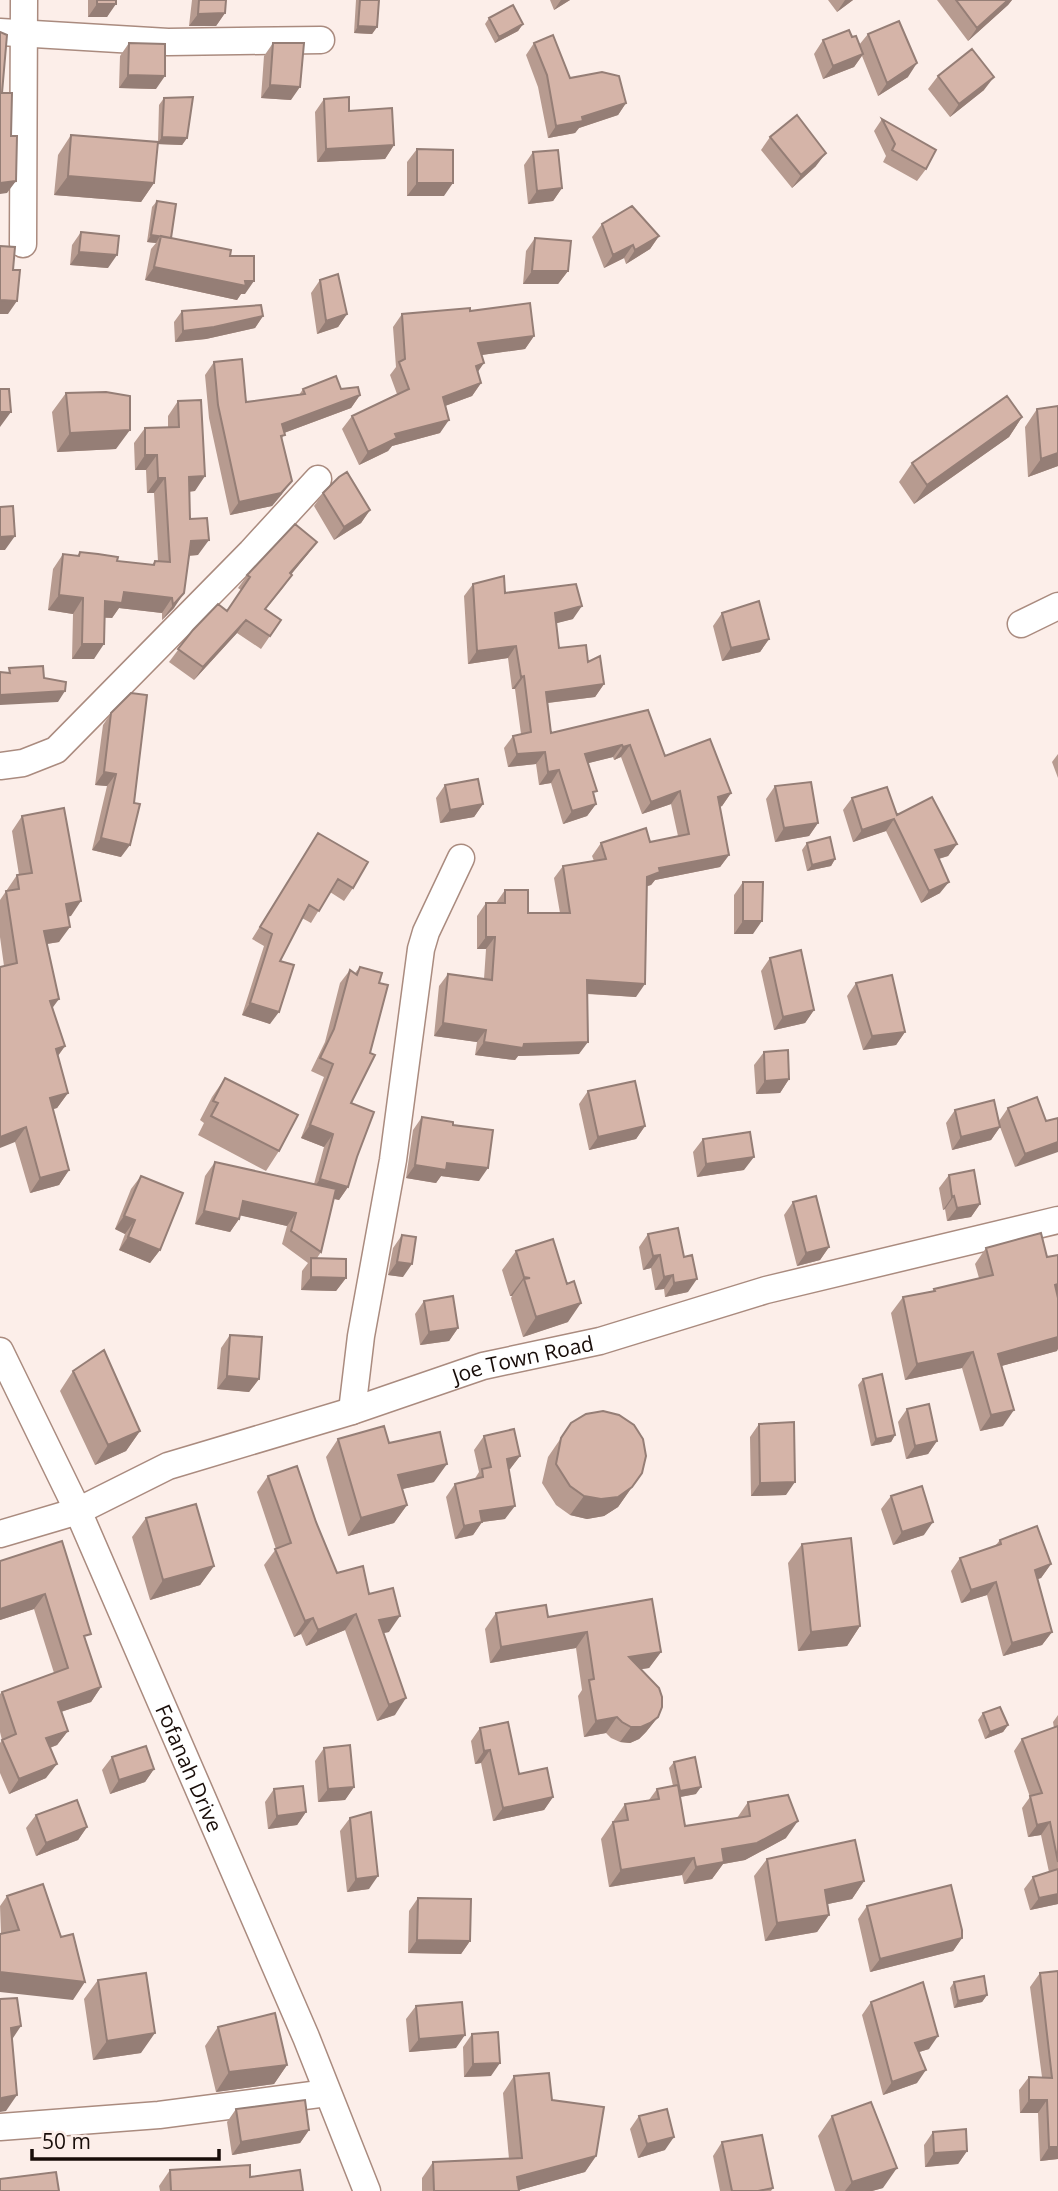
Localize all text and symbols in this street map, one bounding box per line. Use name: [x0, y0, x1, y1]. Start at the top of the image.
street label: Joe Town Road: [447, 1329, 596, 1390]
street label: Fofanah Drive: [149, 1700, 229, 1836]
scale bar: [32, 2118, 219, 2162]
text: 50 m: [42, 2127, 91, 2155]

